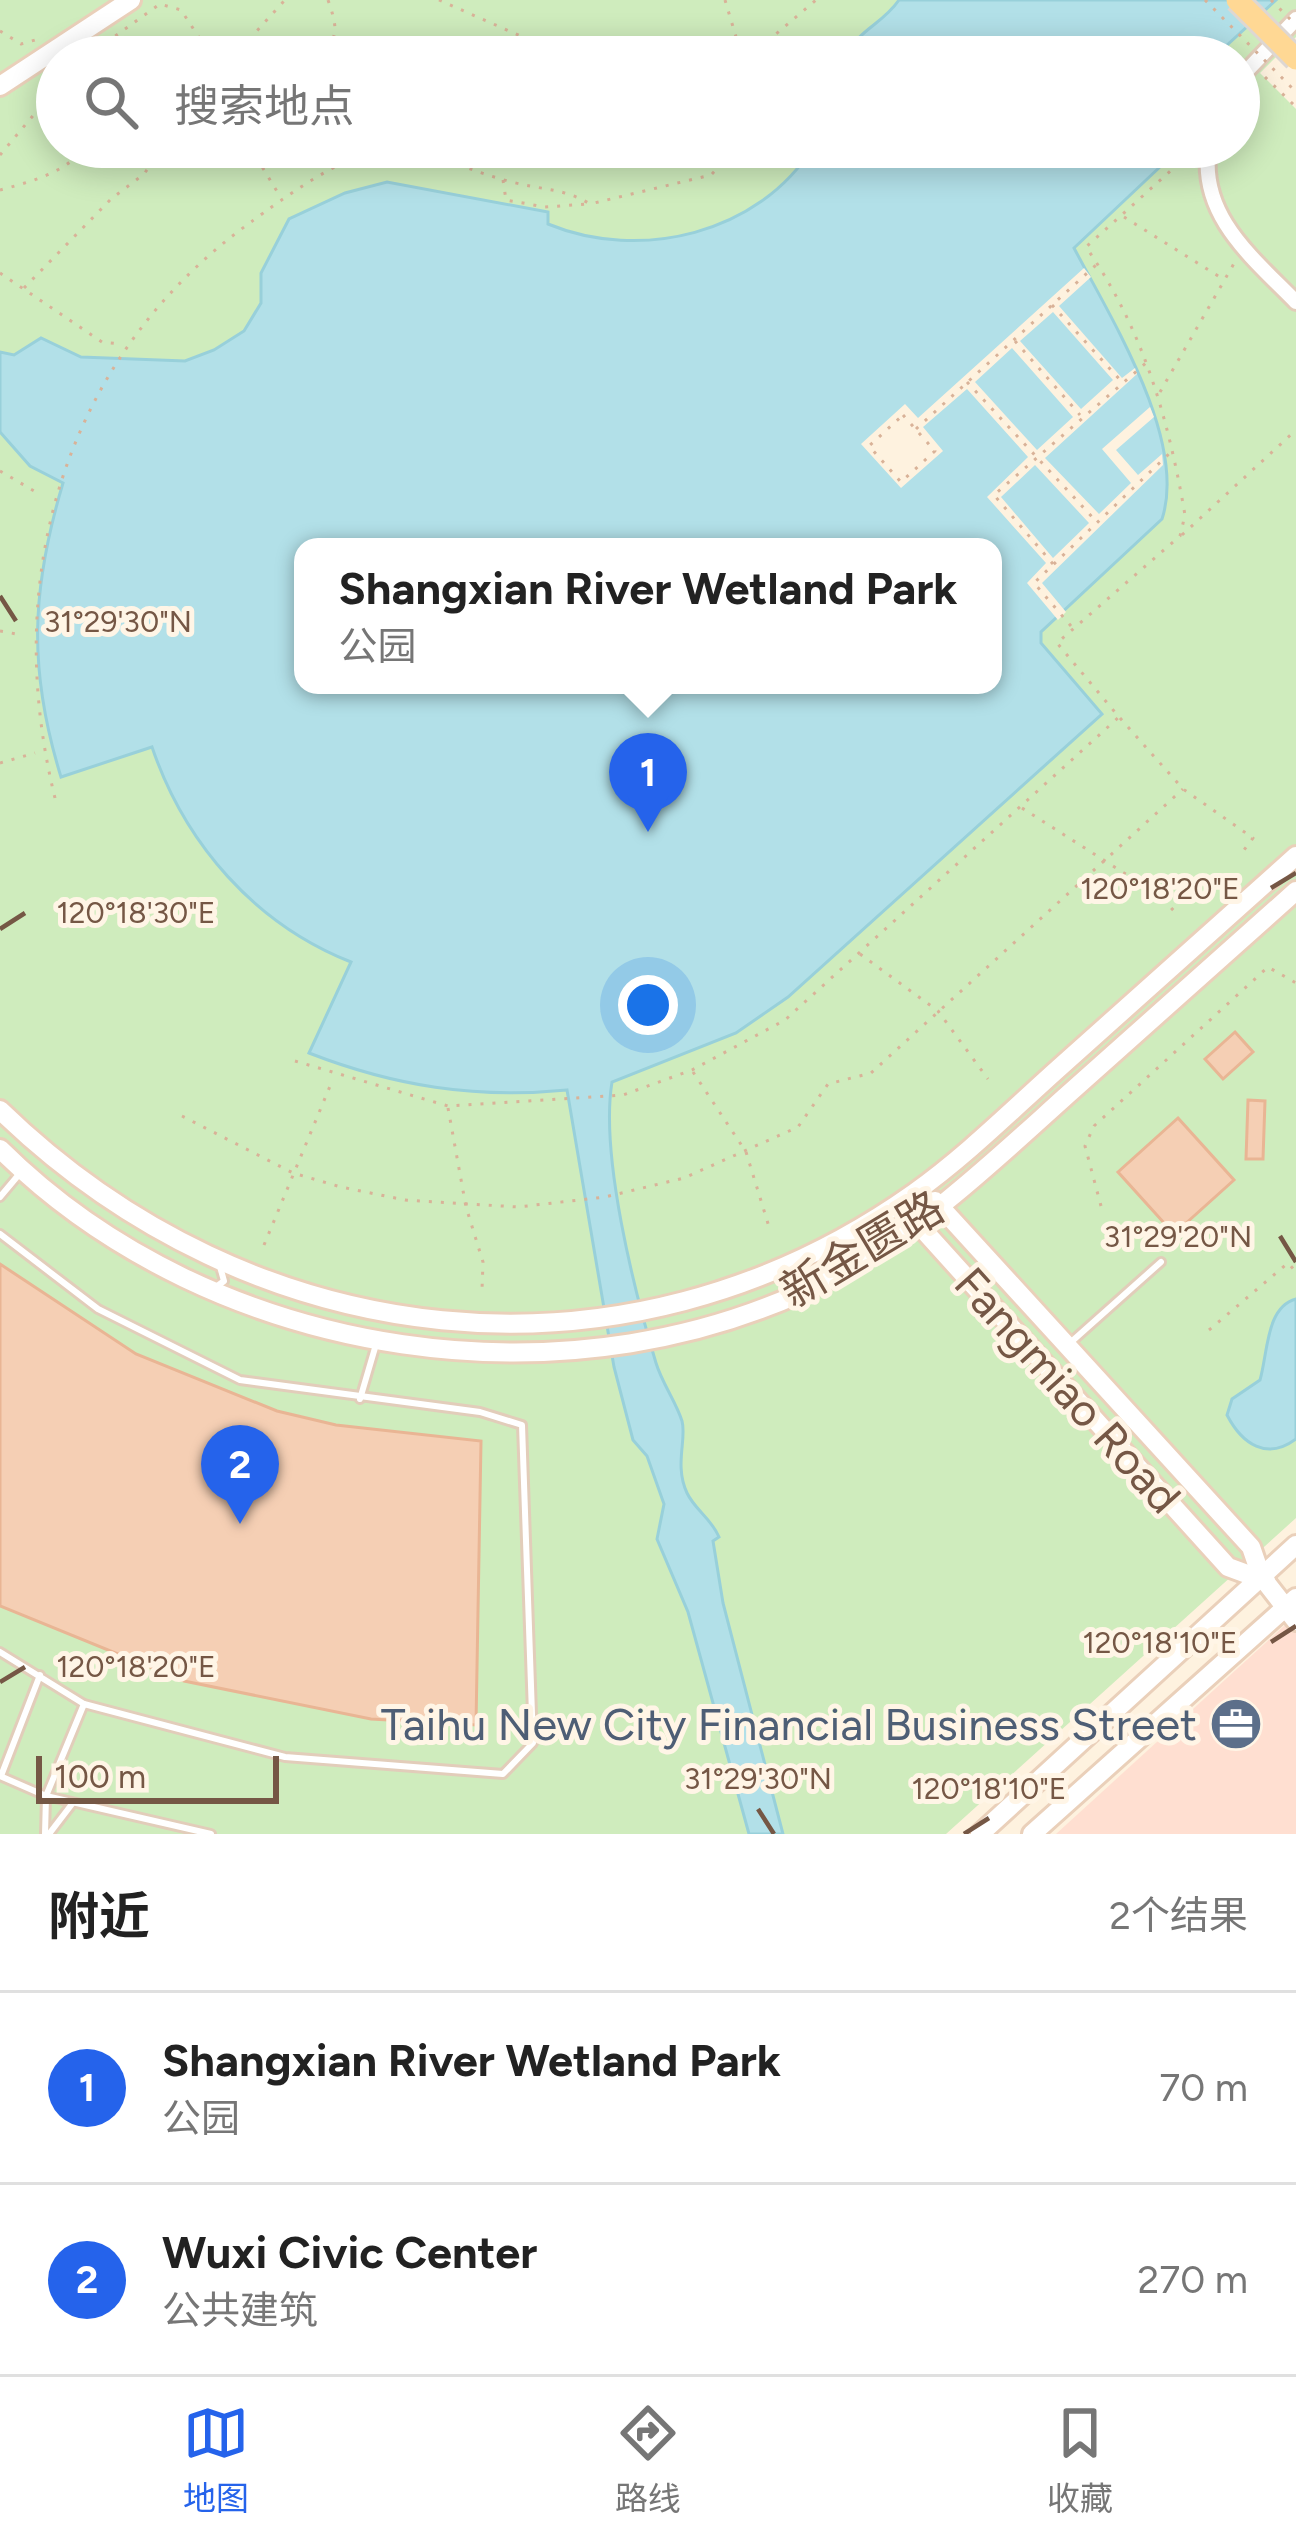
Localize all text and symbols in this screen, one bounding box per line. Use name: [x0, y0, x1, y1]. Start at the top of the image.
search box: [36, 36, 1260, 168]
icon: search: [78, 69, 144, 135]
text: 搜索地点: [174, 79, 354, 133]
popup: [294, 538, 1002, 694]
text: Shangxian River Wetland Park: [338, 561, 958, 615]
text: 31°29'30"N: [44, 603, 192, 640]
text: 公园: [338, 623, 417, 670]
pin: 1: [609, 733, 687, 832]
text: 120°18'20"E: [1080, 870, 1240, 907]
text: 120°18'30"E: [56, 894, 216, 931]
your location: [618, 975, 678, 1035]
street label: 新金匮路: [771, 1179, 953, 1319]
text: 31°29'20"N: [1104, 1218, 1252, 1255]
street label: Fangmiao Road: [944, 1256, 1192, 1524]
pin: 2: [201, 1425, 279, 1524]
text: 120°18'10"E: [1082, 1624, 1238, 1661]
text: 120°18'20"E: [56, 1648, 216, 1685]
office icon: Taihu New City Financial Business Street: [1208, 1696, 1264, 1752]
place label: Taihu New City Financial Business Street: [381, 1697, 1197, 1751]
scale bar: [36, 1750, 279, 1803]
text: 100 m: [54, 1757, 146, 1796]
text: 31°29'30"N: [684, 1760, 832, 1797]
text: 120°18'10"E: [911, 1770, 1067, 1807]
text: 附近: [48, 1886, 150, 1947]
text: 2个结果: [1109, 1892, 1248, 1939]
text: Shangxian River Wetland Park: [162, 2033, 781, 2087]
text: 1: [79, 2064, 95, 2111]
text: 70 m: [1159, 2064, 1248, 2111]
text: 公园: [162, 2095, 240, 2142]
text: Wuxi Civic Center: [162, 2225, 537, 2279]
text: 2: [76, 2256, 98, 2303]
text: 270 m: [1137, 2256, 1248, 2303]
text: 公共建筑: [162, 2287, 318, 2334]
tab: 地图: [183, 2400, 249, 2520]
tab: 路线: [615, 2400, 681, 2520]
tab: 收藏: [1047, 2400, 1113, 2520]

